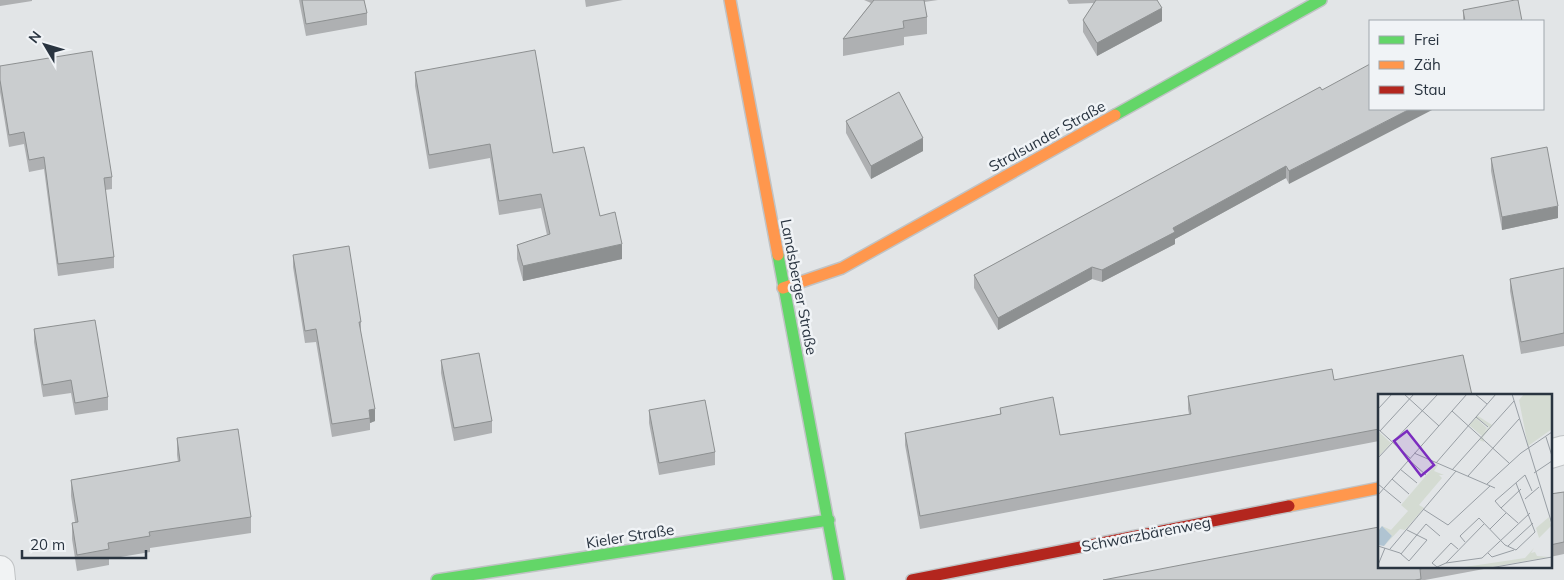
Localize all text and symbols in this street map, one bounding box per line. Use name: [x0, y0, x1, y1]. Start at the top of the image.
north arrow: [20, 20, 70, 70]
legend: [1369, 20, 1544, 110]
text: N: [24, 27, 45, 47]
text: Frei: [1414, 30, 1439, 49]
text: Zäh: [1414, 55, 1441, 74]
text: Stau: [1414, 80, 1446, 99]
street label: Stralsunder Straße: [985, 96, 1109, 176]
street label: Landsberger Straße: [776, 217, 822, 357]
inset map: [1378, 394, 1552, 568]
street label: Schwarzbärenweg: [1080, 512, 1212, 556]
street label: Kieler Straße: [585, 520, 675, 552]
scale bar: [22, 528, 146, 560]
text: 20 m: [30, 535, 65, 554]

